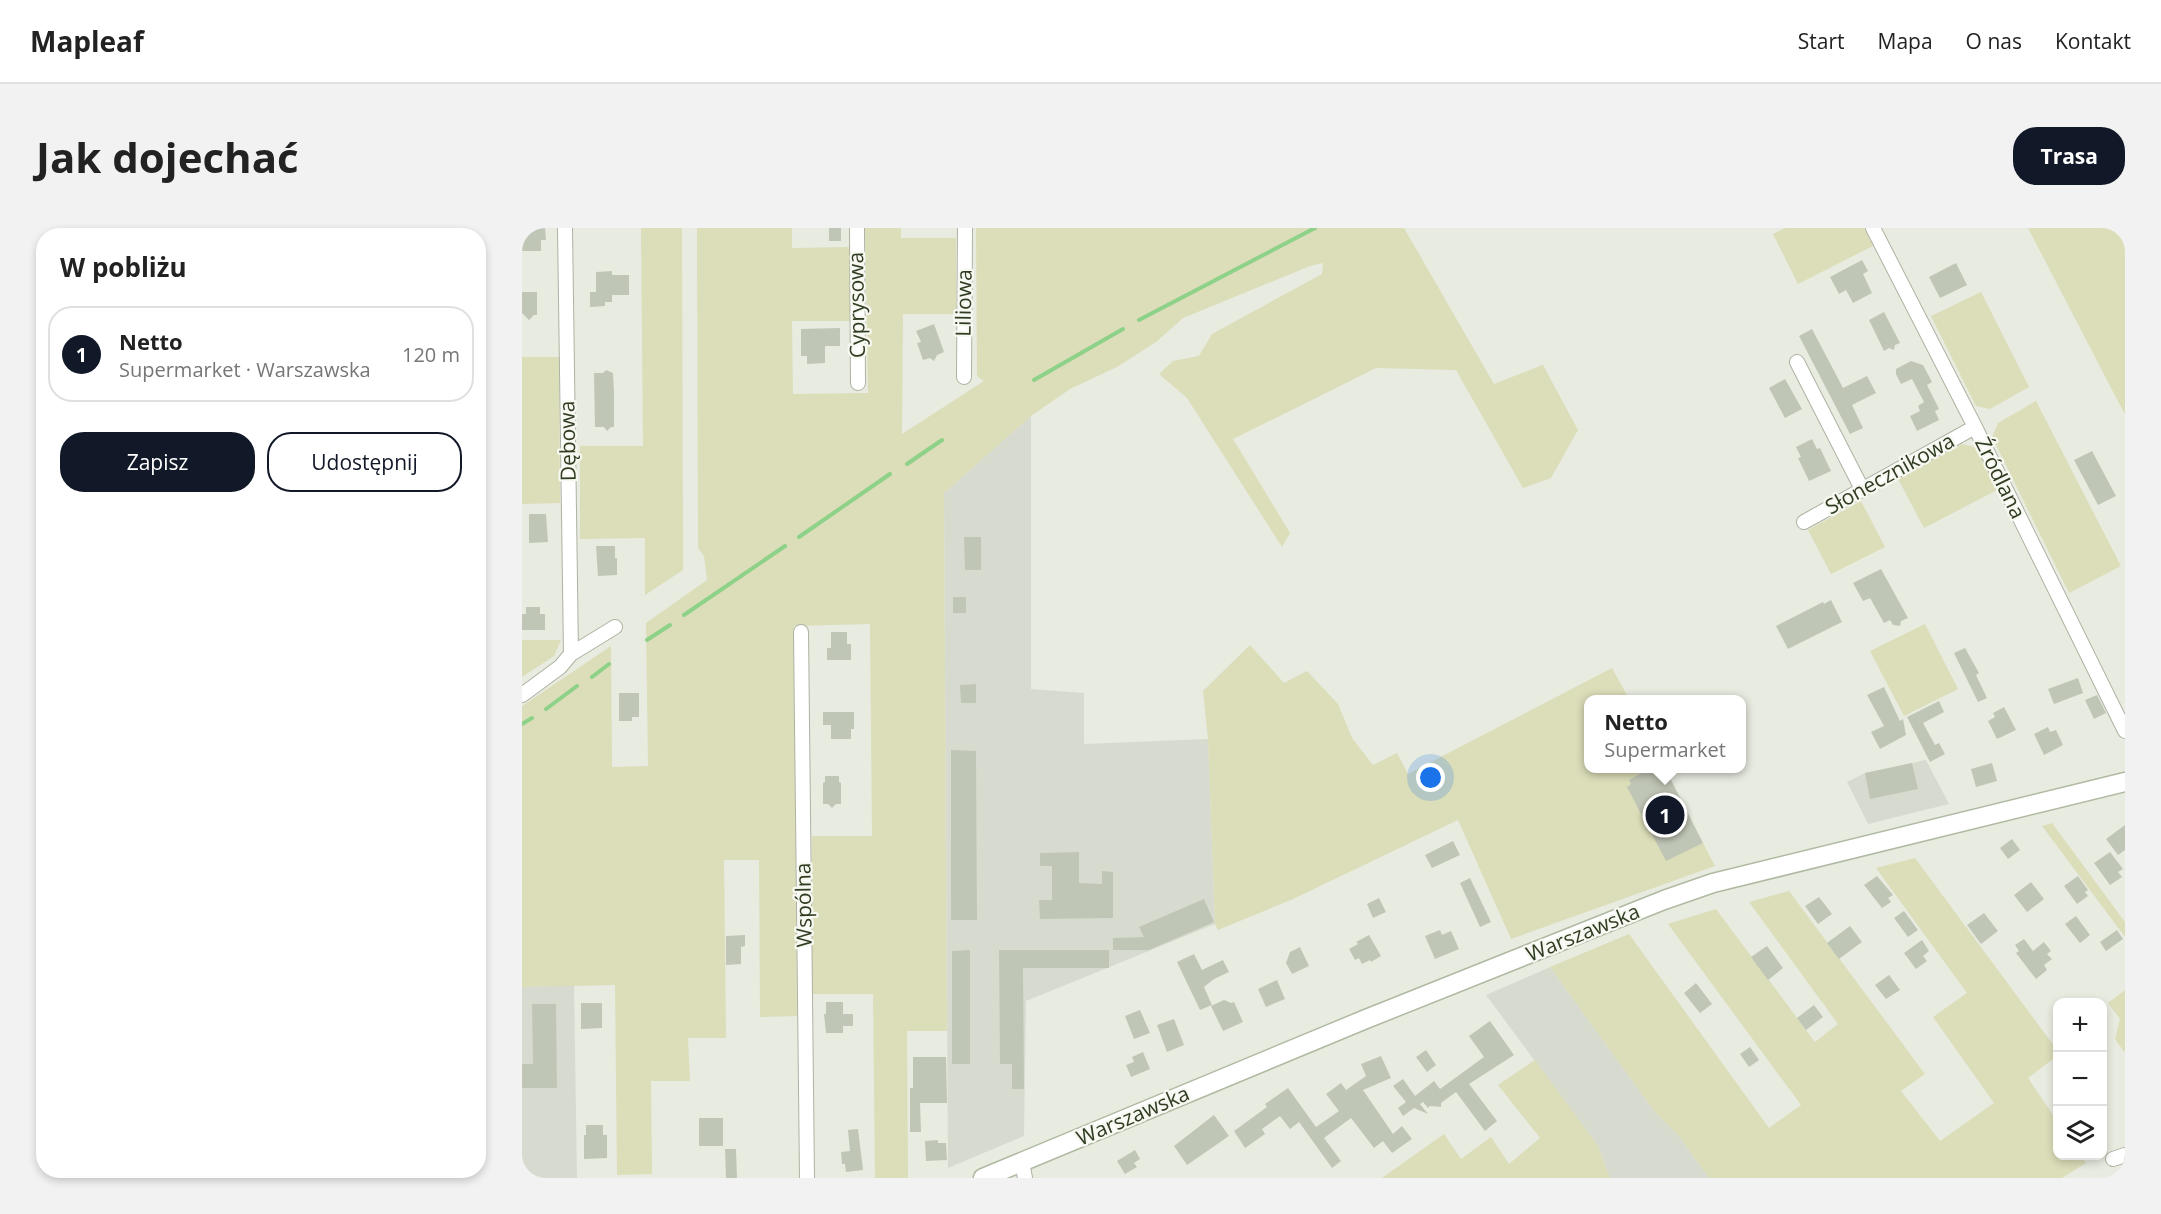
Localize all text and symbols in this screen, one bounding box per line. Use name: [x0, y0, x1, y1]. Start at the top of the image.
text: Mapleaf: [30, 22, 144, 60]
text: Start: [1798, 27, 1845, 55]
text: Mapa: [1878, 27, 1933, 55]
text: O nas: [1966, 27, 2022, 55]
text: Kontakt: [2055, 27, 2131, 55]
button: Trasa: [2013, 127, 2125, 185]
text: Jak dojechać: [36, 128, 299, 185]
text: W pobliżu: [60, 249, 187, 285]
street label: Cyprysowa: [841, 252, 871, 358]
street label: Liliowa: [948, 269, 978, 337]
text: Netto: [119, 326, 183, 356]
text: 1: [76, 341, 87, 368]
text: 120 m: [402, 341, 460, 368]
text: Supermarket · Warszawska: [119, 356, 371, 383]
street label: Dębowa: [552, 401, 582, 481]
street label: Słonecznikowa: [1820, 426, 1959, 520]
button: Zapisz: [60, 432, 255, 492]
button: Udostępnij: [267, 432, 462, 492]
street label: Źródlana: [1969, 432, 2033, 523]
popup: [1584, 695, 1746, 773]
text: Netto: [1604, 706, 1668, 736]
text: Supermarket: [1604, 736, 1726, 763]
your location: [1416, 763, 1445, 792]
pin: 1: [1646, 792, 1684, 838]
street label: Wspólna: [788, 862, 818, 948]
street label: Warszawska: [1522, 897, 1644, 968]
map controls: [2053, 998, 2107, 1160]
button: +: [2053, 998, 2107, 1052]
button: −: [2053, 1052, 2107, 1106]
street label: Warszawska: [1072, 1079, 1193, 1151]
button: layers: [2053, 1106, 2107, 1160]

